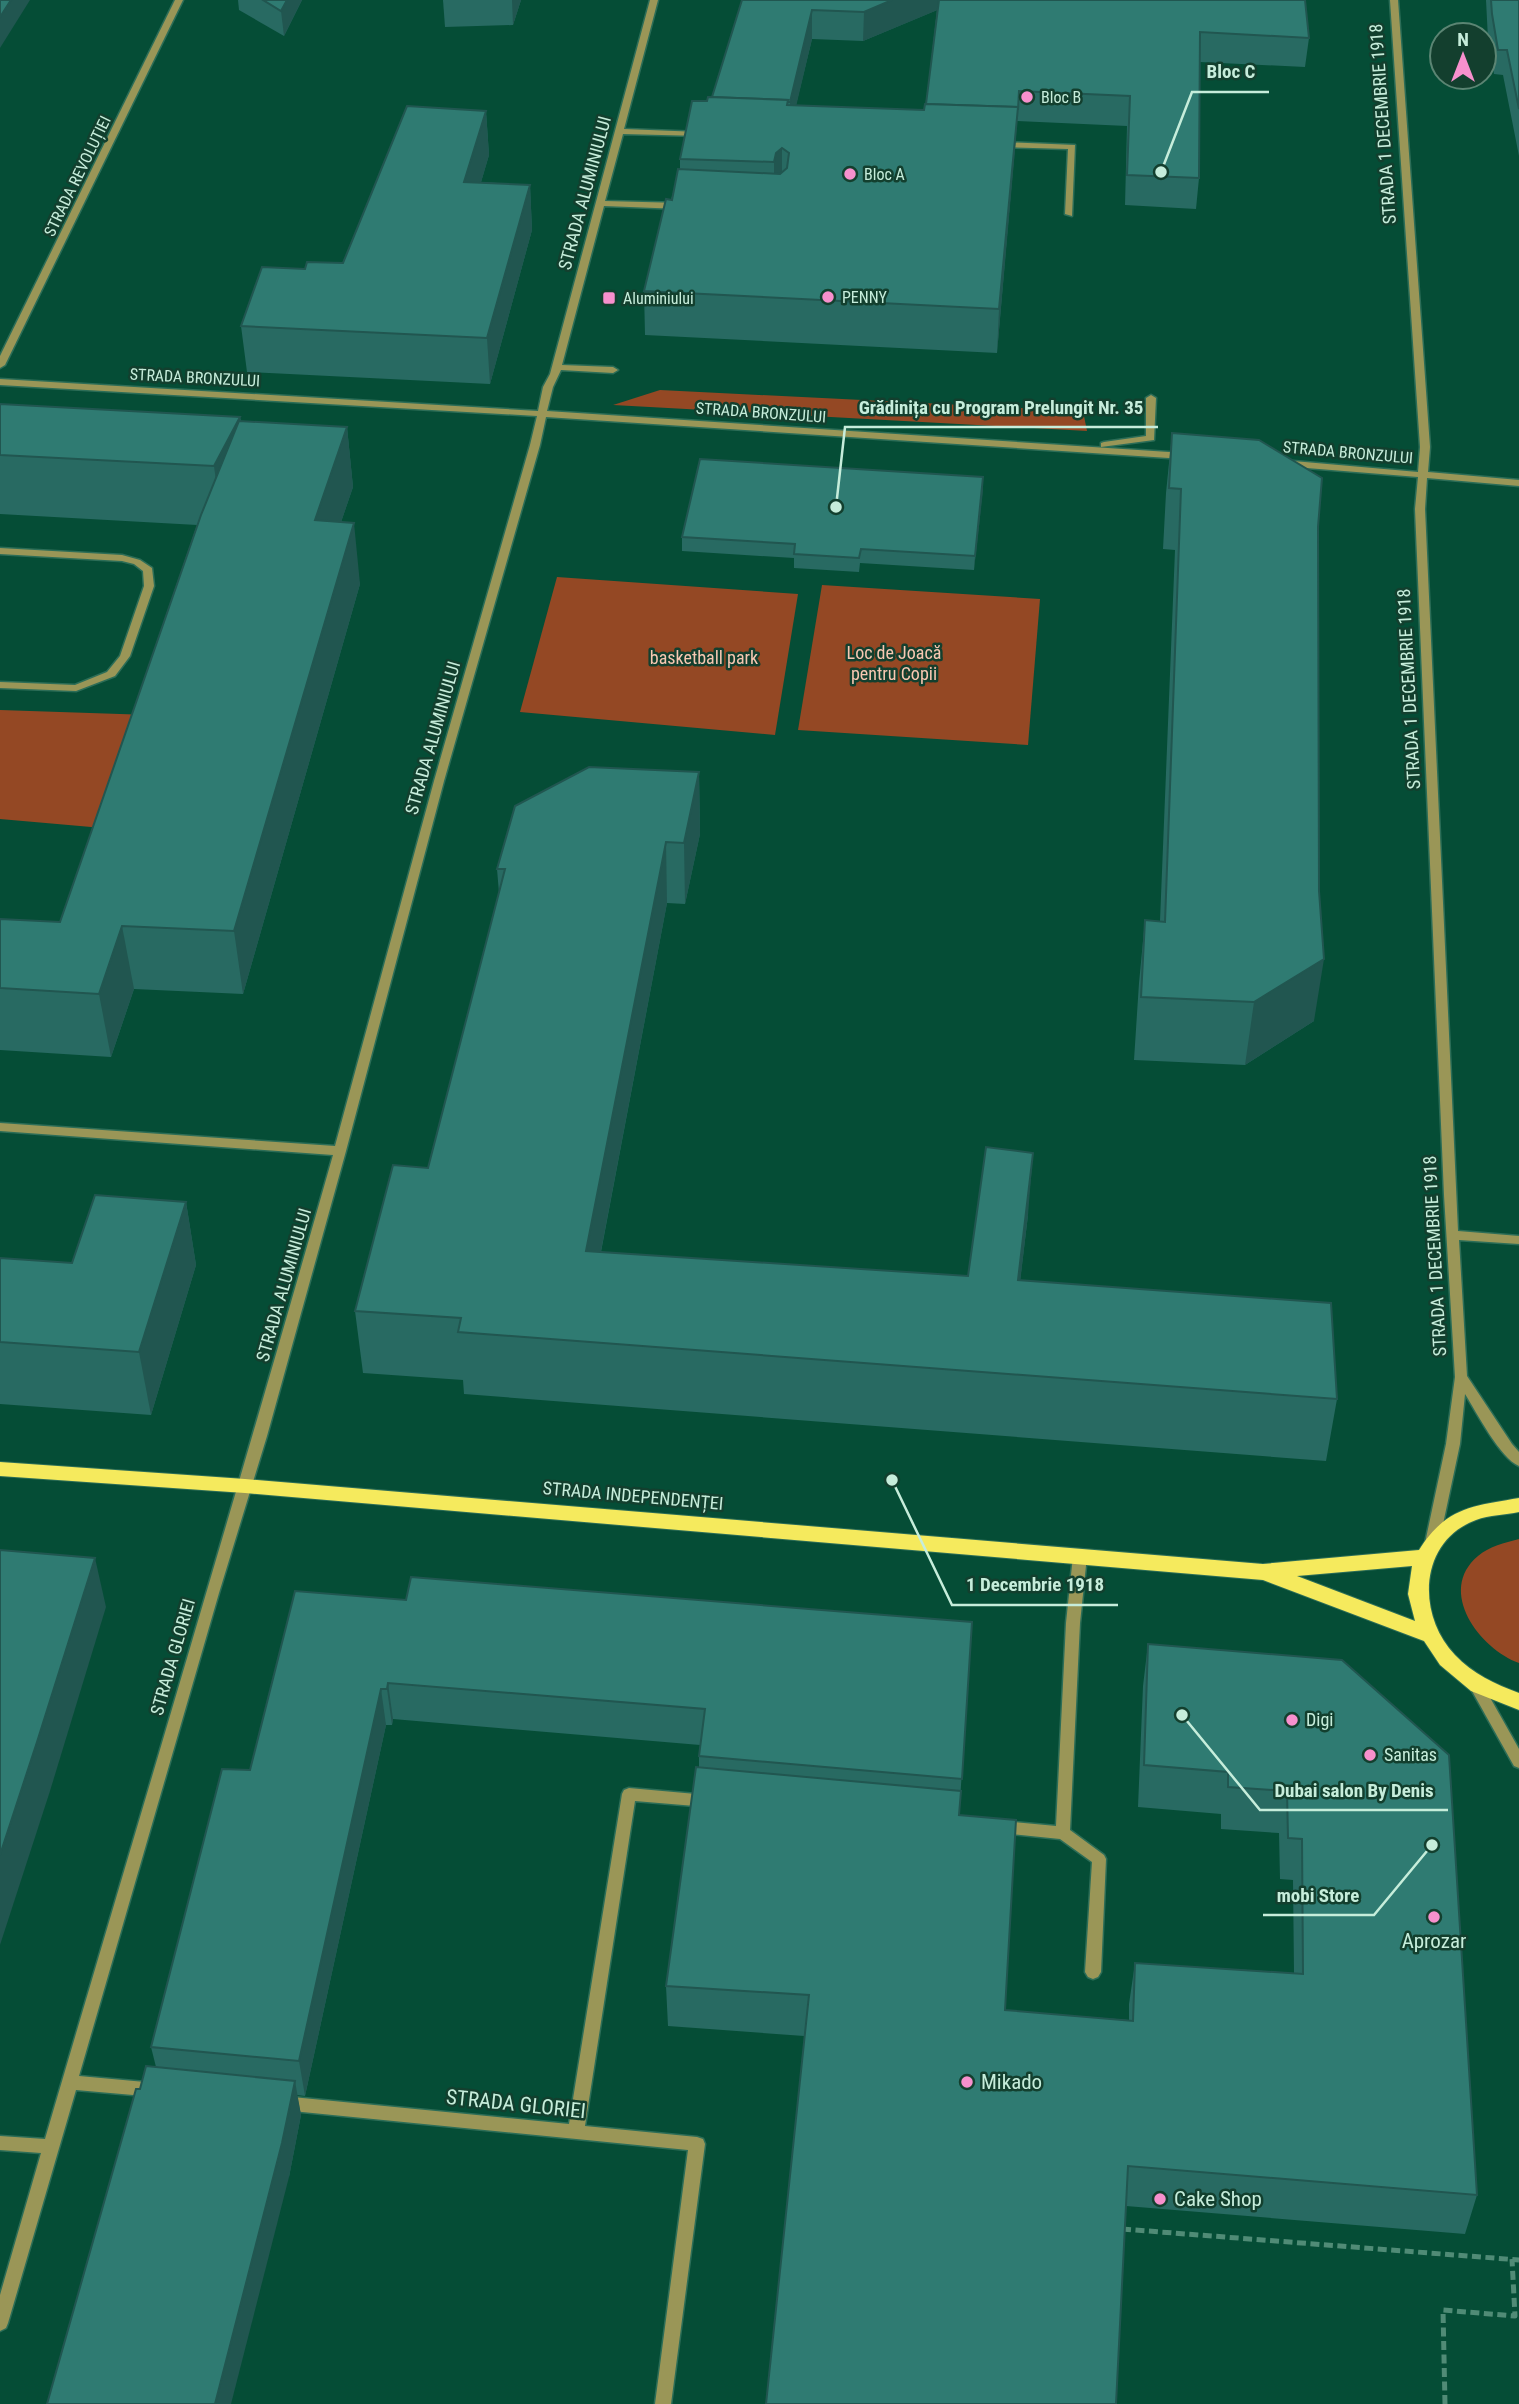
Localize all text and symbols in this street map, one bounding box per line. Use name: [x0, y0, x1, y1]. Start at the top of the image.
north arrow: [1428, 21, 1498, 91]
street label: STRADA 1 DECEMBRIE 1918: [1365, 23, 1400, 225]
text: N: [1457, 28, 1469, 51]
callout: Bloc C: [1192, 52, 1269, 92]
text: Bloc C: [1207, 60, 1256, 83]
place label: Bloc B: [1041, 88, 1081, 107]
marker: Bloc B: [1019, 89, 1035, 105]
street label: STRADA REVOLUȚIEI: [40, 113, 116, 240]
street label: STRADA ALUMINIULUI: [554, 114, 615, 272]
place label: Bloc A: [864, 165, 905, 184]
marker: Bloc A: [842, 166, 858, 182]
place label: PENNY: [842, 288, 887, 307]
place label: Aluminiului: [623, 289, 694, 308]
marker: PENNY: [820, 289, 836, 305]
marker: Aluminiului: [601, 290, 617, 306]
street label: STRADA BRONZULUI: [129, 365, 261, 390]
callout: Grădinița cu Program Prelungit Nr. 35: [845, 387, 1158, 427]
text: Grădinița cu Program Prelungit Nr. 35: [859, 396, 1143, 419]
street label: STRADA BRONZULUI: [695, 398, 827, 427]
street label: STRADA BRONZULUI: [1282, 437, 1414, 468]
street label: STRADA 1 DECEMBRIE 1918: [1393, 588, 1424, 790]
park label: Loc de Joacă pentru Copii: [847, 642, 941, 684]
park label: basketball park: [650, 647, 758, 668]
street label: STRADA ALUMINIULUI: [401, 659, 464, 817]
street label: STRADA 1 DECEMBRIE 1918: [1419, 1155, 1450, 1357]
street label: STRADA ALUMINIULUI: [252, 1206, 315, 1364]
street label: STRADA INDEPENDENȚEI: [542, 1477, 724, 1515]
callout: 1 Decembrie 1918: [952, 1565, 1118, 1605]
text: 1 Decembrie 1918: [966, 1573, 1104, 1596]
street label: STRADA GLORIEI: [146, 1596, 199, 1718]
place label: Digi: [1306, 1709, 1333, 1730]
marker: Digi: [1284, 1712, 1300, 1728]
place label: Sanitas: [1384, 1744, 1437, 1765]
marker: Sanitas: [1362, 1747, 1378, 1763]
callout: Dubai salon By Denis: [1260, 1770, 1448, 1810]
text: Dubai salon By Denis: [1274, 1779, 1434, 1802]
callout: mobi Store: [1263, 1875, 1374, 1915]
text: mobi Store: [1277, 1884, 1359, 1907]
marker: Aprozar: [1426, 1909, 1442, 1925]
place label: Aprozar: [1402, 1929, 1466, 1953]
place label: Mikado: [981, 2070, 1042, 2094]
marker: Mikado: [959, 2074, 975, 2090]
street label: STRADA GLORIEI: [445, 2085, 587, 2123]
place label: Cake Shop: [1174, 2187, 1262, 2211]
marker: Cake Shop: [1152, 2191, 1168, 2207]

